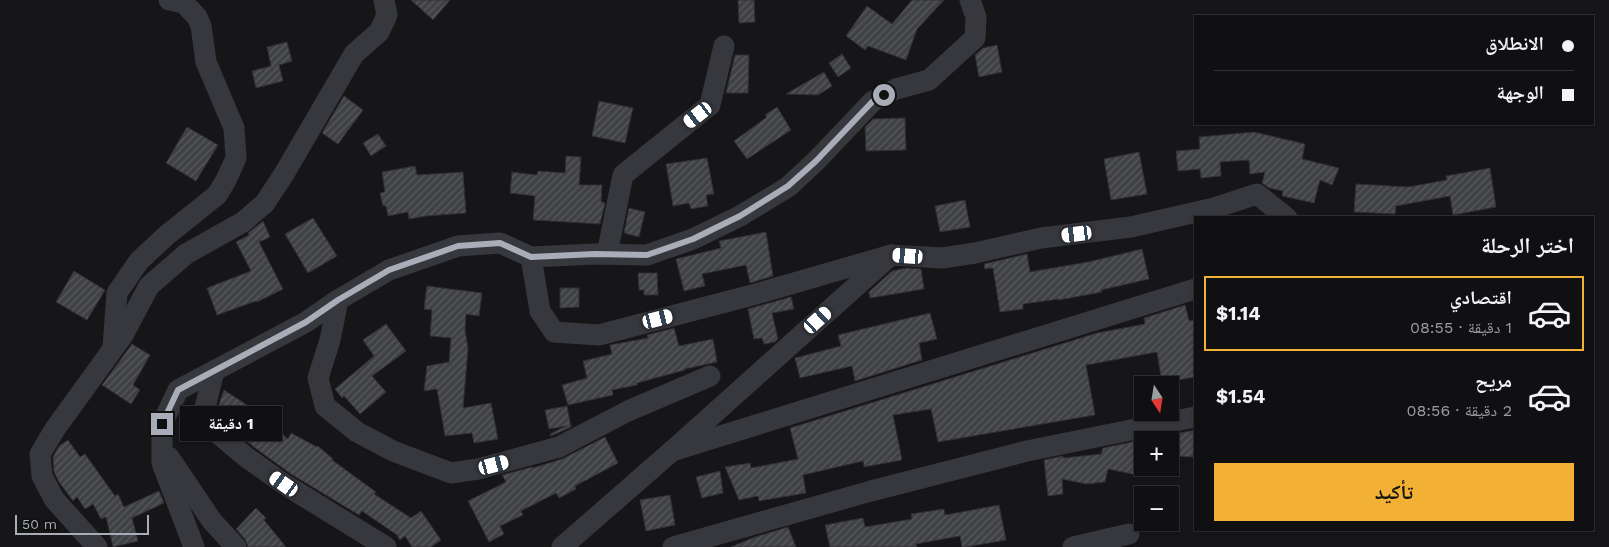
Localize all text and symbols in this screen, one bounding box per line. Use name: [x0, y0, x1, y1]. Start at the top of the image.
text: الانطلاق: [1485, 32, 1544, 55]
text: الوجهة: [1496, 81, 1544, 104]
route start: [873, 84, 895, 106]
car: [681, 100, 714, 130]
car: [1061, 225, 1092, 243]
text: اختر الرحلة: [1481, 233, 1574, 258]
car: [892, 247, 923, 265]
text: اقتصادي: [1450, 286, 1512, 309]
icon: car: [1527, 291, 1572, 336]
text: $1.14: [1216, 302, 1260, 325]
car: [801, 304, 834, 336]
car: [641, 308, 674, 330]
text: 1 دقيقة · 08:55: [1410, 318, 1512, 337]
text: مريح: [1475, 369, 1512, 392]
icon: car: [1527, 374, 1572, 419]
north arrow: [1134, 376, 1179, 421]
map controls: [1134, 376, 1179, 531]
text: $1.54: [1216, 385, 1265, 408]
text: 2 دقيقة · 08:56: [1407, 401, 1512, 420]
callout: 1 دقيقة: [180, 406, 282, 442]
route end: [151, 413, 173, 435]
text: 1 دقيقة: [208, 414, 254, 433]
button: +: [1134, 431, 1179, 476]
car: [477, 454, 510, 476]
button: تأكيد: [1214, 463, 1574, 521]
car: [267, 469, 300, 499]
button: −: [1134, 486, 1179, 531]
scale bar: [15, 512, 149, 535]
text: 50 m: [22, 516, 57, 532]

